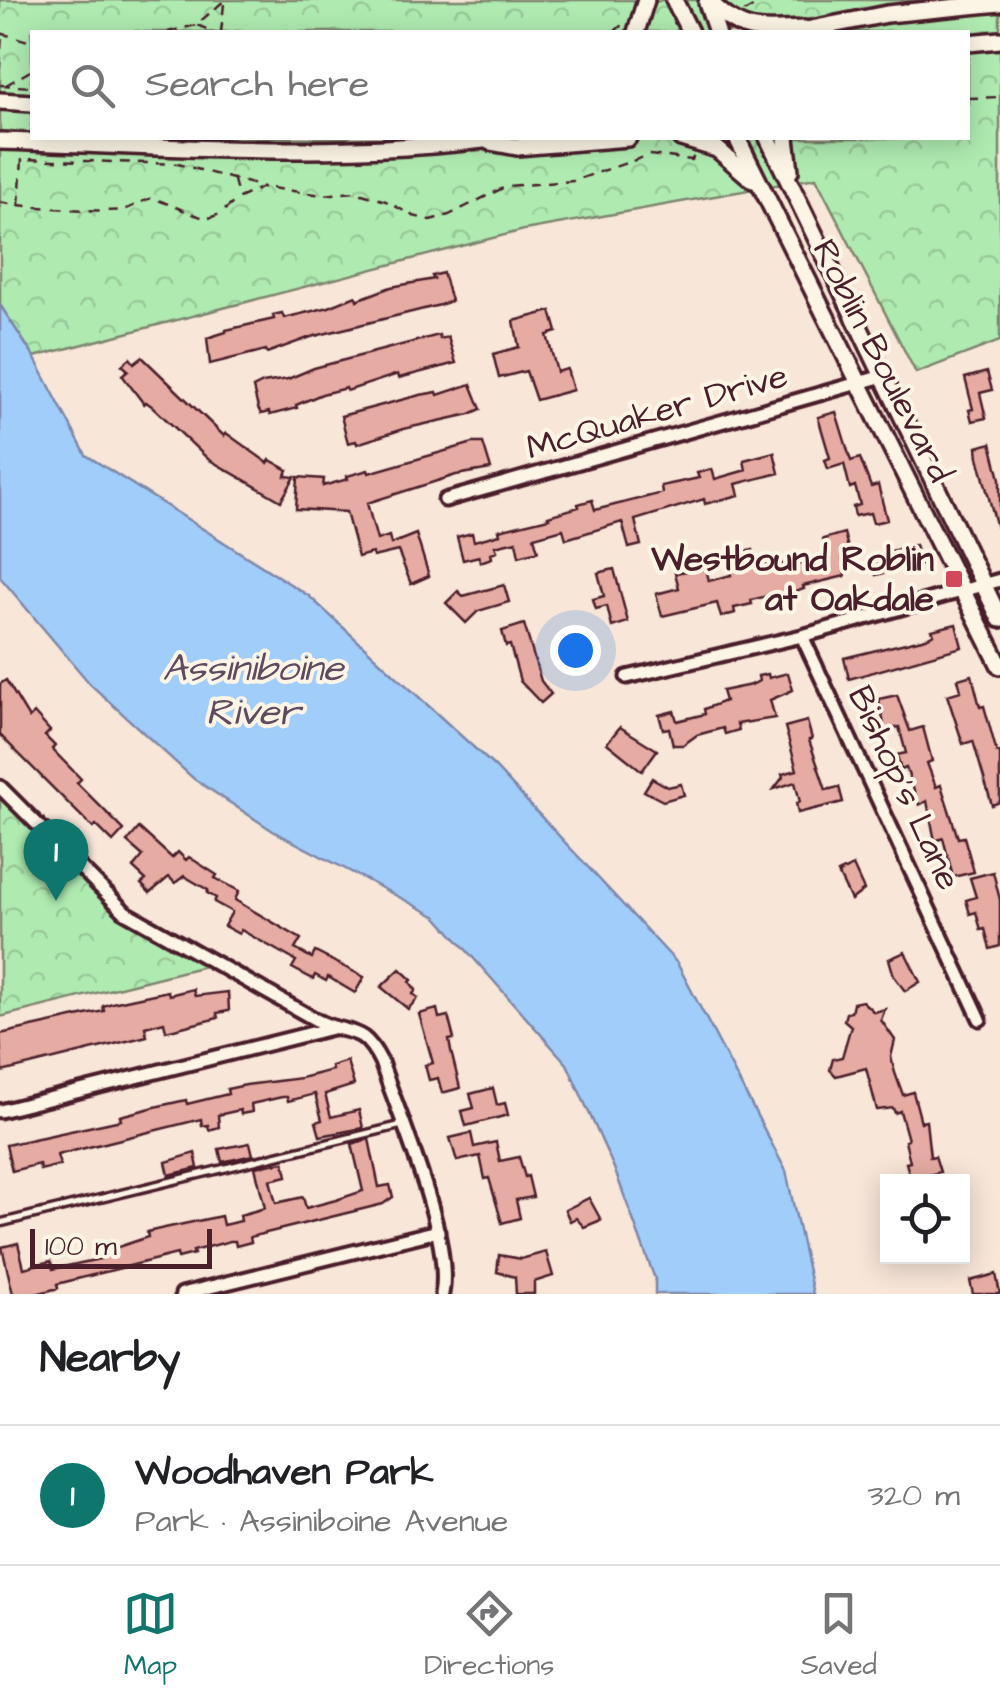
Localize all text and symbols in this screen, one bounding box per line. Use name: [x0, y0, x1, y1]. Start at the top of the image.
search box: [30, 30, 970, 140]
icon: search: [65, 58, 120, 113]
text: Search here: [145, 59, 369, 111]
street label: Roblin Boulevard: [800, 231, 964, 491]
street label: McQuaker Drive: [521, 351, 793, 473]
place label: Westbound Roblin at Oakdale: [650, 535, 935, 624]
marker: Westbound Roblin at Oakdale: [943, 568, 965, 590]
your location: [550, 625, 601, 676]
water label: Assiniboine River: [162, 643, 346, 739]
street label: Bishop's Lane: [835, 678, 973, 898]
pin: 1: [23, 818, 88, 901]
map controls: [880, 1174, 970, 1264]
button: locate: [880, 1174, 970, 1264]
scale bar: [30, 1224, 212, 1268]
text: 100 m: [45, 1227, 117, 1266]
text: Nearby: [40, 1330, 180, 1388]
text: Woodhaven Park: [135, 1447, 433, 1499]
text: 1: [70, 1473, 75, 1518]
text: 320 m: [868, 1473, 960, 1518]
text: Park · Assiniboine Avenue: [135, 1499, 508, 1544]
tab: Map: [123, 1586, 178, 1685]
tab: Directions: [424, 1586, 554, 1685]
tab: Saved: [801, 1586, 877, 1685]

